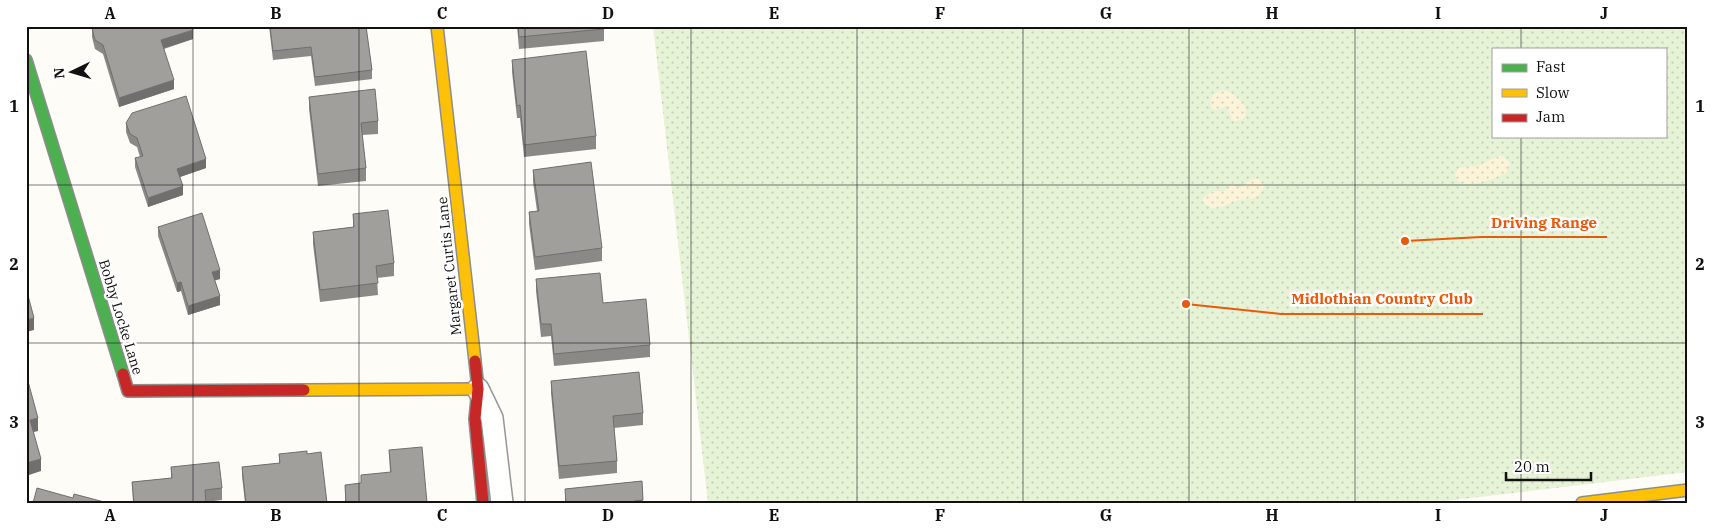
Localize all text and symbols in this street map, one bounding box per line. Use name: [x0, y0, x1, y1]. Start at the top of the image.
text: A: [104, 3, 116, 23]
text: B: [270, 3, 282, 23]
text: C: [437, 3, 447, 23]
text: D: [602, 3, 614, 23]
text: E: [769, 3, 779, 23]
text: F: [935, 3, 945, 23]
text: G: [1100, 3, 1112, 23]
text: H: [1266, 3, 1279, 23]
text: I: [1435, 3, 1441, 23]
text: J: [1600, 3, 1608, 23]
north arrow: [48, 48, 98, 98]
legend: [1492, 48, 1666, 138]
text: Fast: [1536, 57, 1566, 76]
text: N: [50, 67, 68, 79]
text: Slow: [1536, 83, 1570, 102]
text: 1: [9, 96, 19, 116]
text: 1: [1695, 96, 1705, 116]
text: Jam: [1536, 107, 1565, 126]
street label: Margaret Curtis Lane: [433, 196, 465, 336]
callout: Driving Range: [1481, 207, 1607, 237]
text: Driving Range: [1491, 213, 1597, 232]
text: 2: [9, 254, 19, 274]
text: 2: [1695, 254, 1705, 274]
street label: Bobby Locke Lane: [95, 257, 147, 377]
callout: Midlothian Country Club: [1281, 284, 1483, 314]
text: Midlothian Country Club: [1291, 289, 1473, 308]
text: 3: [9, 412, 19, 432]
text: 3: [1695, 412, 1705, 432]
scale bar: [1506, 449, 1592, 481]
text: 20 m: [1514, 457, 1550, 476]
text: A: [104, 505, 116, 525]
text: B: [270, 505, 282, 525]
text: C: [437, 505, 447, 525]
text: D: [602, 505, 614, 525]
text: E: [769, 505, 779, 525]
text: F: [935, 505, 945, 525]
text: G: [1100, 505, 1112, 525]
text: H: [1266, 505, 1279, 525]
text: I: [1435, 505, 1441, 525]
text: J: [1600, 505, 1608, 525]

